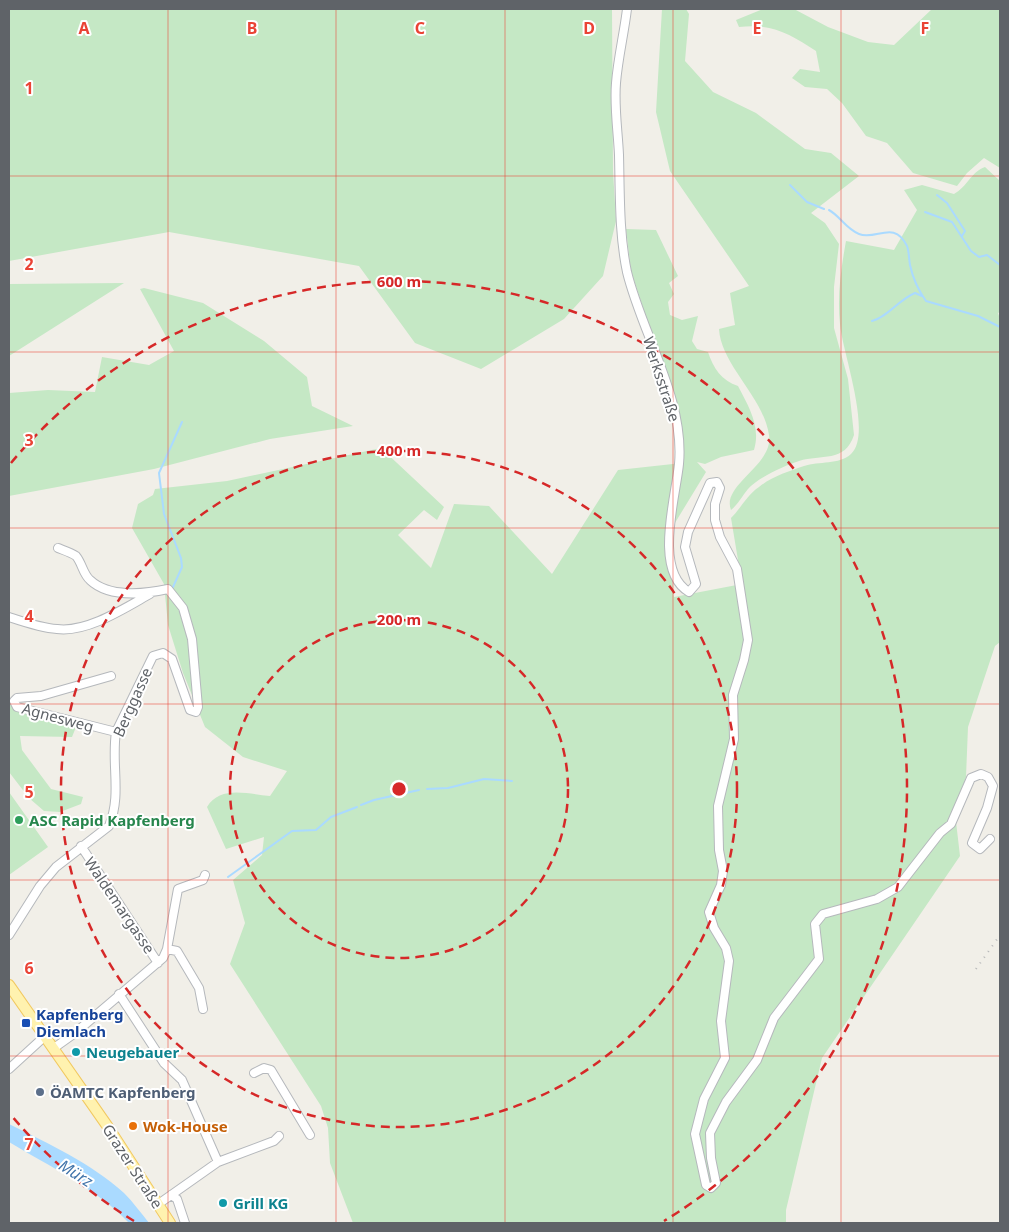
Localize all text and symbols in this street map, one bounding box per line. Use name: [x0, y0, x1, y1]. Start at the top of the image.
text: A: [78, 17, 90, 39]
text: B: [247, 17, 257, 39]
text: C: [415, 17, 425, 39]
text: D: [583, 17, 595, 39]
text: E: [753, 17, 762, 39]
text: F: [921, 17, 929, 39]
text: 1: [24, 77, 34, 99]
text: 2: [24, 253, 34, 275]
text: 600 m: [377, 271, 421, 291]
street label: Werksstraße: [639, 334, 685, 424]
text: 3: [24, 429, 34, 451]
text: 400 m: [377, 440, 421, 460]
text: 4: [24, 605, 34, 627]
text: 200 m: [377, 609, 421, 629]
street label: Berggasse: [108, 664, 156, 740]
street label: Agnesweg: [20, 698, 96, 736]
centre of rings: [390, 780, 408, 798]
text: 5: [24, 781, 34, 803]
place label: ASC Rapid Kapfenberg: [29, 810, 195, 830]
marker: ASC Rapid Kapfenberg: [13, 814, 25, 826]
street label: Waldemargasse: [80, 853, 160, 957]
text: 6: [24, 957, 34, 979]
place label: Kapfenberg Diemlach: [36, 1004, 123, 1041]
marker: Kapfenberg Diemlach: [20, 1017, 32, 1029]
place label: Neugebauer: [86, 1042, 180, 1062]
marker: Neugebauer: [70, 1046, 82, 1058]
place label: ÖAMTC Kapfenberg: [50, 1082, 195, 1102]
marker: ÖAMTC Kapfenberg: [34, 1086, 46, 1098]
place label: Wok-House: [143, 1116, 228, 1136]
street label: Grazer Straße: [98, 1120, 168, 1212]
marker: Wok-House: [127, 1120, 139, 1132]
text: 7: [24, 1133, 34, 1155]
water label: Mürz: [55, 1154, 98, 1192]
place label: Grill KG: [233, 1193, 288, 1213]
marker: Grill KG: [217, 1197, 229, 1209]

